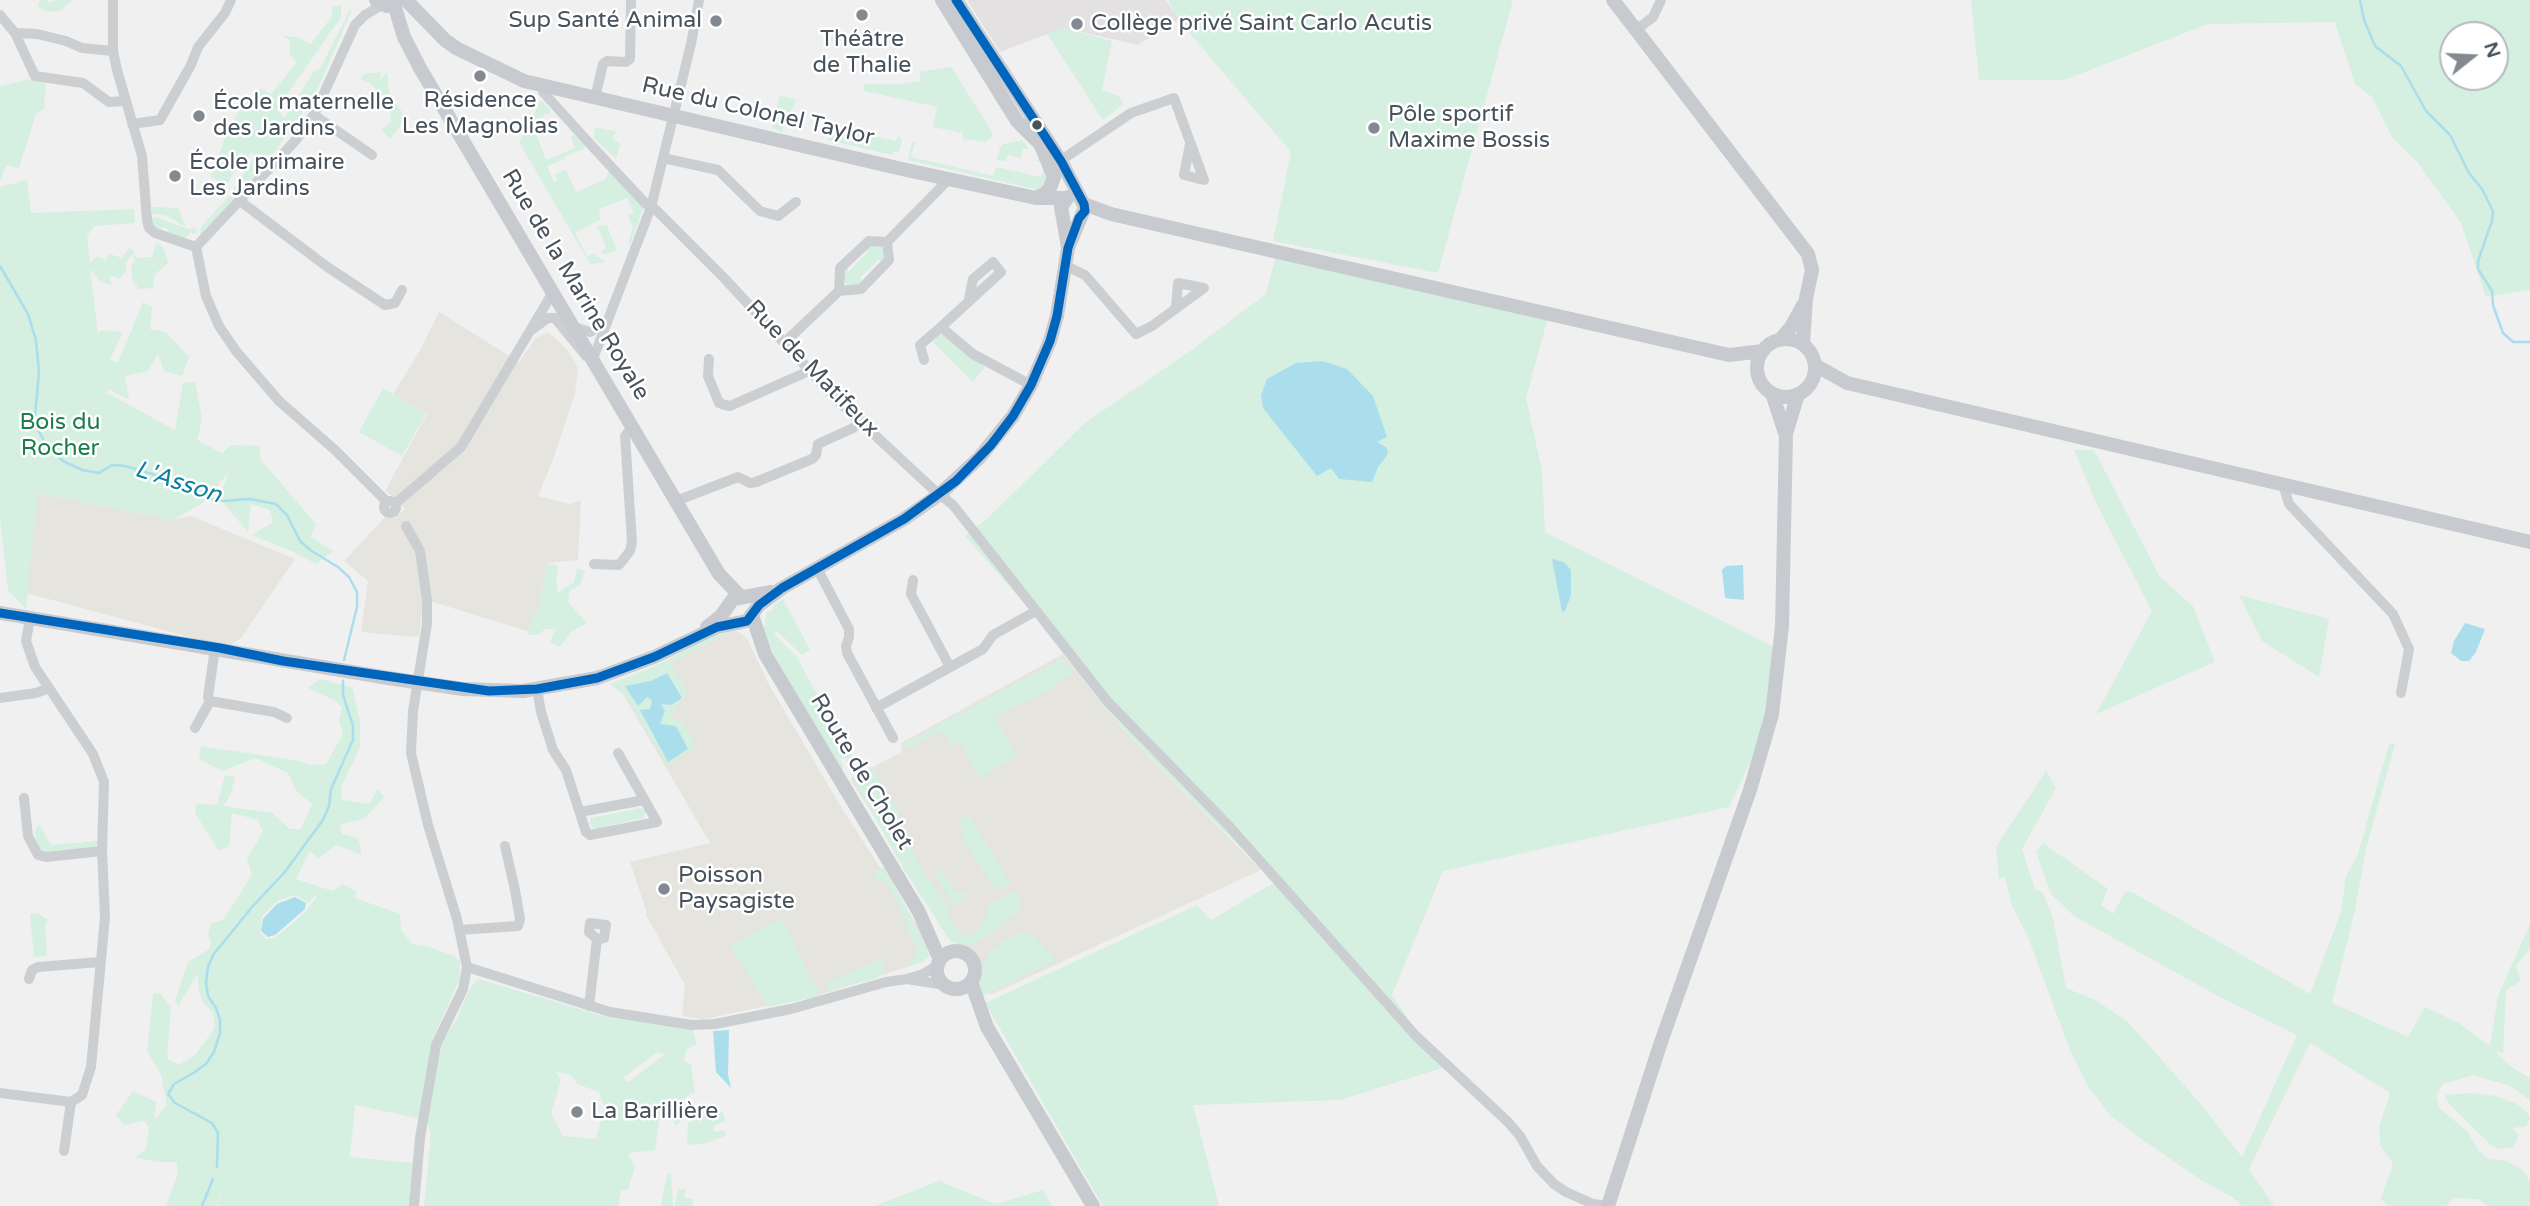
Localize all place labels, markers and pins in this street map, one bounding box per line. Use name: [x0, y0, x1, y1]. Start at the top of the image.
place label: Sup Santé Animal: [509, 7, 702, 35]
marker: Théâtre de Thalie: [854, 7, 870, 23]
place label: Collège privé Saint Carlo Acutis: [1091, 10, 1432, 38]
marker: Sup Santé Animal: [708, 13, 724, 29]
marker: Collège privé Saint Carlo Acutis: [1069, 16, 1085, 32]
place label: Théâtre de Thalie: [813, 26, 911, 80]
marker: Résidence Les Magnolias: [472, 68, 488, 84]
place label: Résidence Les Magnolias: [402, 87, 558, 141]
place label: École maternelle des Jardins: [213, 89, 394, 143]
place label: Pôle sportif Maxime Bossis: [1388, 101, 1550, 155]
marker: École maternelle des Jardins: [191, 108, 207, 124]
unlabelled marker: [1030, 118, 1044, 132]
marker: Pôle sportif Maxime Bossis: [1366, 120, 1382, 136]
place label: École primaire Les Jardins: [189, 149, 345, 203]
marker: École primaire Les Jardins: [167, 168, 183, 184]
place label: Poisson Paysagiste: [678, 862, 795, 916]
marker: Poisson Paysagiste: [656, 881, 672, 897]
place label: La Barillière: [591, 1098, 718, 1126]
marker: La Barillière: [569, 1104, 585, 1120]

